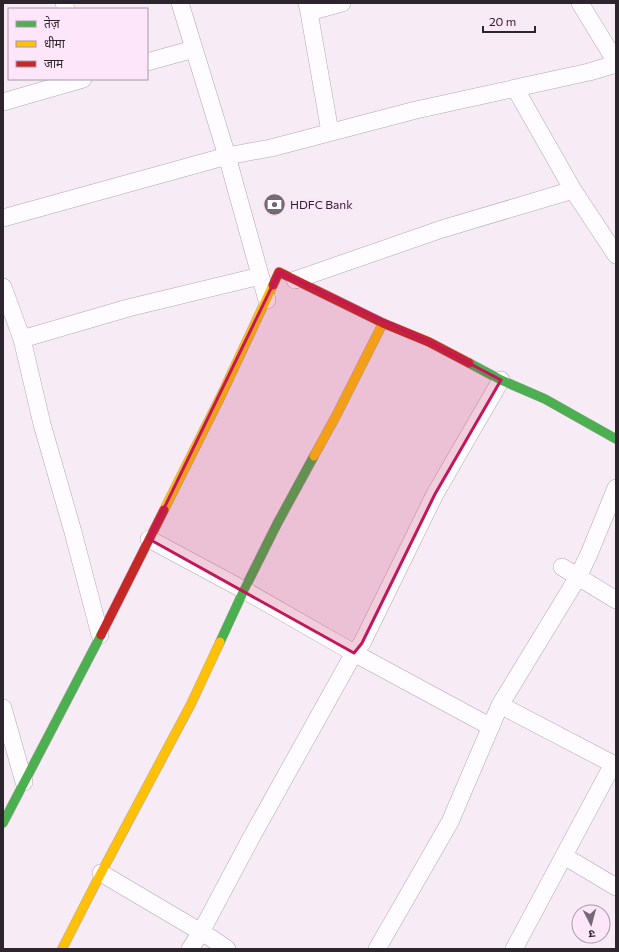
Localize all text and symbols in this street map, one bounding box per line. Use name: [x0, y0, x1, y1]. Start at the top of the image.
legend: [8, 8, 148, 80]
scale bar: [483, 8, 535, 34]
text: 20 m: [489, 14, 516, 28]
text: तेज़: [44, 16, 61, 30]
text: धीमा: [44, 36, 66, 50]
text: जाम: [44, 56, 64, 70]
bank icon: HDFC Bank: [262, 191, 288, 217]
place label: HDFC Bank: [290, 197, 353, 211]
north arrow: [571, 904, 611, 944]
text: उ: [588, 928, 596, 941]

